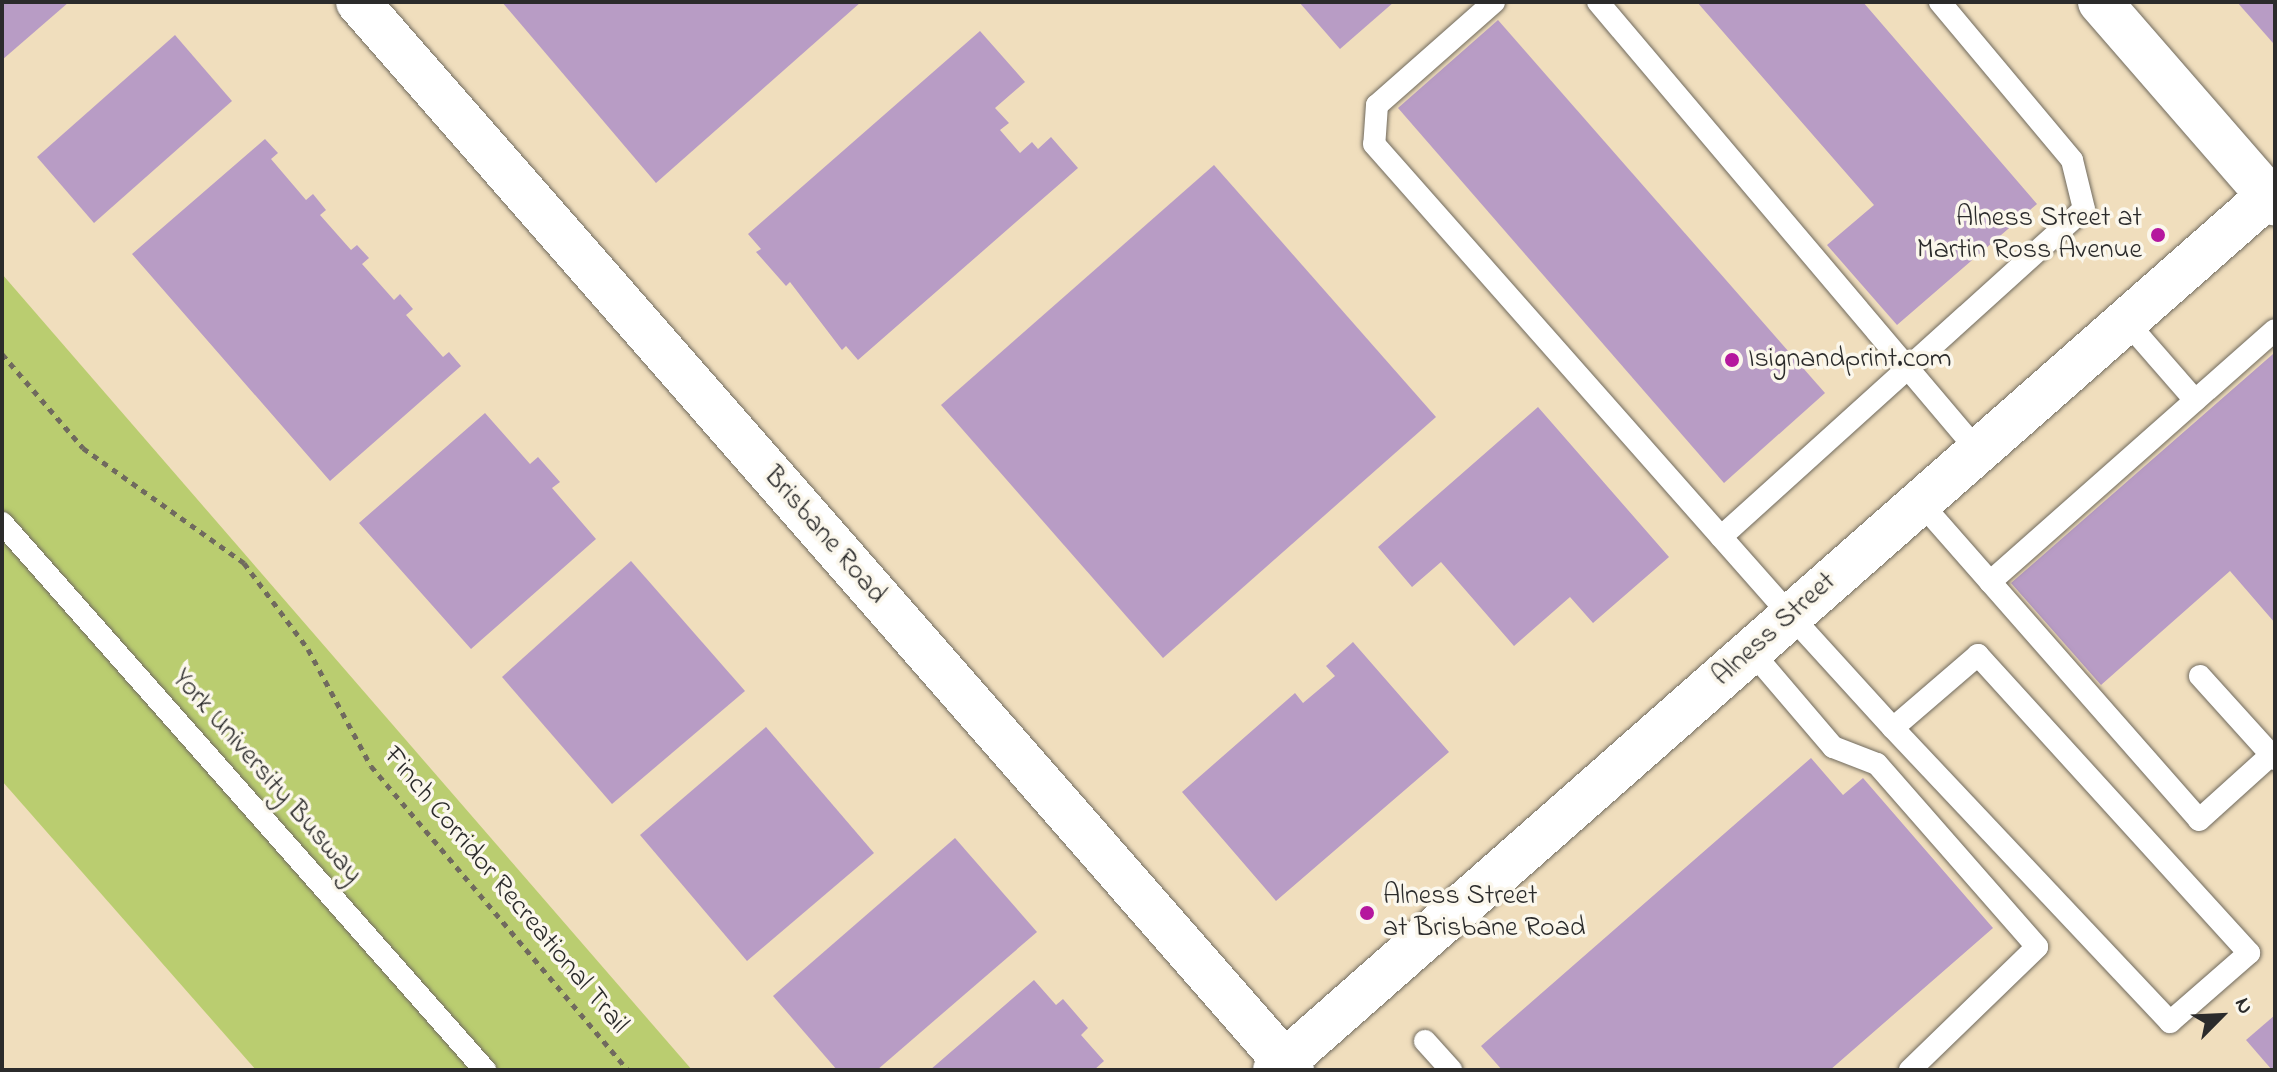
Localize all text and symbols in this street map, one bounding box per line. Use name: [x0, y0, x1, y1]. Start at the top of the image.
place label: Alness Street at Martin Ross Avenue: [1917, 202, 2142, 268]
marker: Alness Street at Martin Ross Avenue: [2149, 226, 2167, 244]
place label: Isignandprint.com: [1748, 343, 1952, 377]
marker: Isignandprint.com: [1723, 351, 1741, 369]
street label: Brisbane Road: [755, 460, 893, 612]
street label: Alness Street: [1706, 566, 1844, 694]
street label: York University Busway: [164, 663, 368, 891]
street label: Finch Corridor Recreational Trail: [375, 741, 635, 1041]
place label: Alness Street at Brisbane Road: [1383, 880, 1585, 946]
marker: Alness Street at Brisbane Road: [1358, 904, 1376, 922]
north arrow: [2181, 976, 2261, 1056]
text: N: [2225, 993, 2261, 1020]

